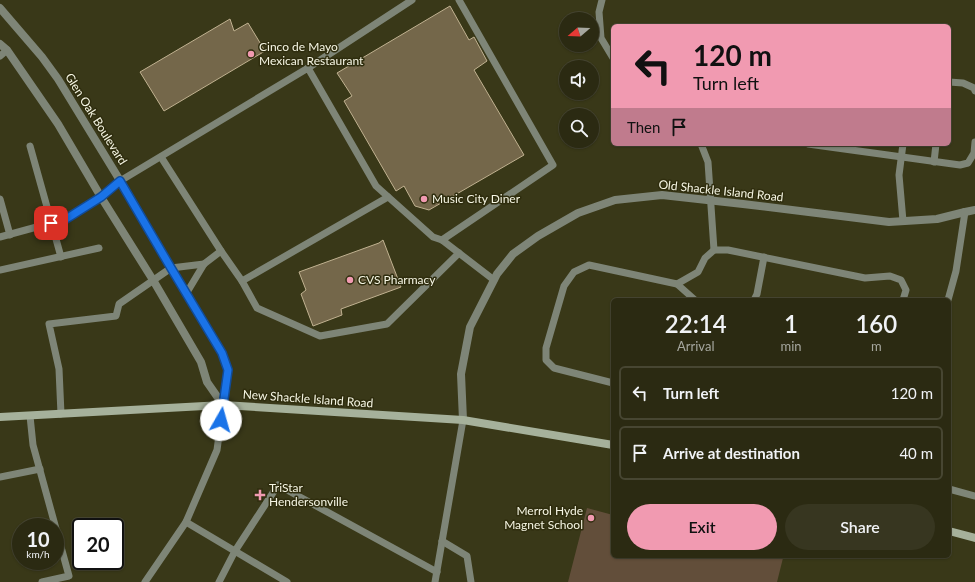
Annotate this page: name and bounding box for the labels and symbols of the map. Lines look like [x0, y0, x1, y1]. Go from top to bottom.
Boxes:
north arrow [559, 12, 599, 52]
place label: Cinco de Mayo Mexican Restaurant [259, 39, 364, 68]
marker: Cinco de Mayo Mexican Restaurant [246, 49, 256, 59]
street label: Glen Oak Boulevard [62, 70, 131, 167]
street label: Old Shackle Island Road [658, 176, 784, 205]
place label: Music City Diner [432, 191, 521, 206]
marker: Music City Diner [419, 194, 429, 204]
pin [34, 206, 68, 240]
place label: CVS Pharmacy [358, 272, 436, 287]
marker: CVS Pharmacy [345, 275, 355, 285]
street label: New Shackle Island Road [242, 386, 374, 411]
position arrow [200, 399, 242, 441]
place label: TriStar Hendersonville [269, 480, 348, 509]
marker: TriStar Hendersonville [254, 489, 266, 501]
place label: Merrol Hyde Magnet School [504, 503, 583, 532]
marker: Merrol Hyde Magnet School [586, 513, 596, 523]
speed limit sign: 20 [72, 518, 124, 570]

